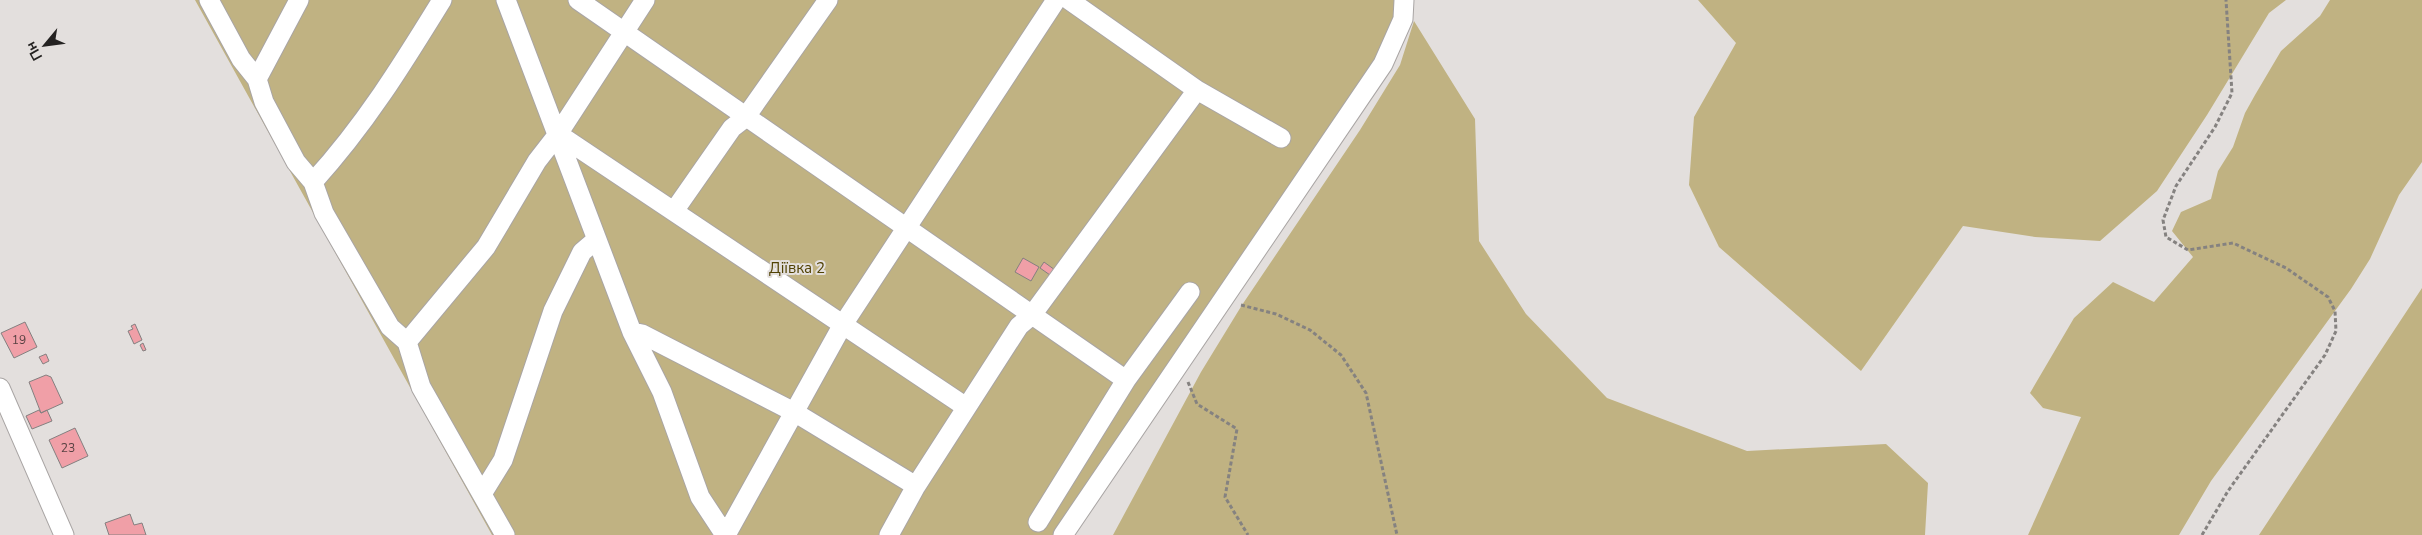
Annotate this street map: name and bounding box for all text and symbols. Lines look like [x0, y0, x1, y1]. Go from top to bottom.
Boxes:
north arrow [20, 20, 70, 70]
text: Пн [21, 38, 47, 64]
park label: Діївка 2 [769, 258, 825, 278]
house number: 19 [12, 332, 26, 348]
house number: 23 [61, 440, 75, 456]

